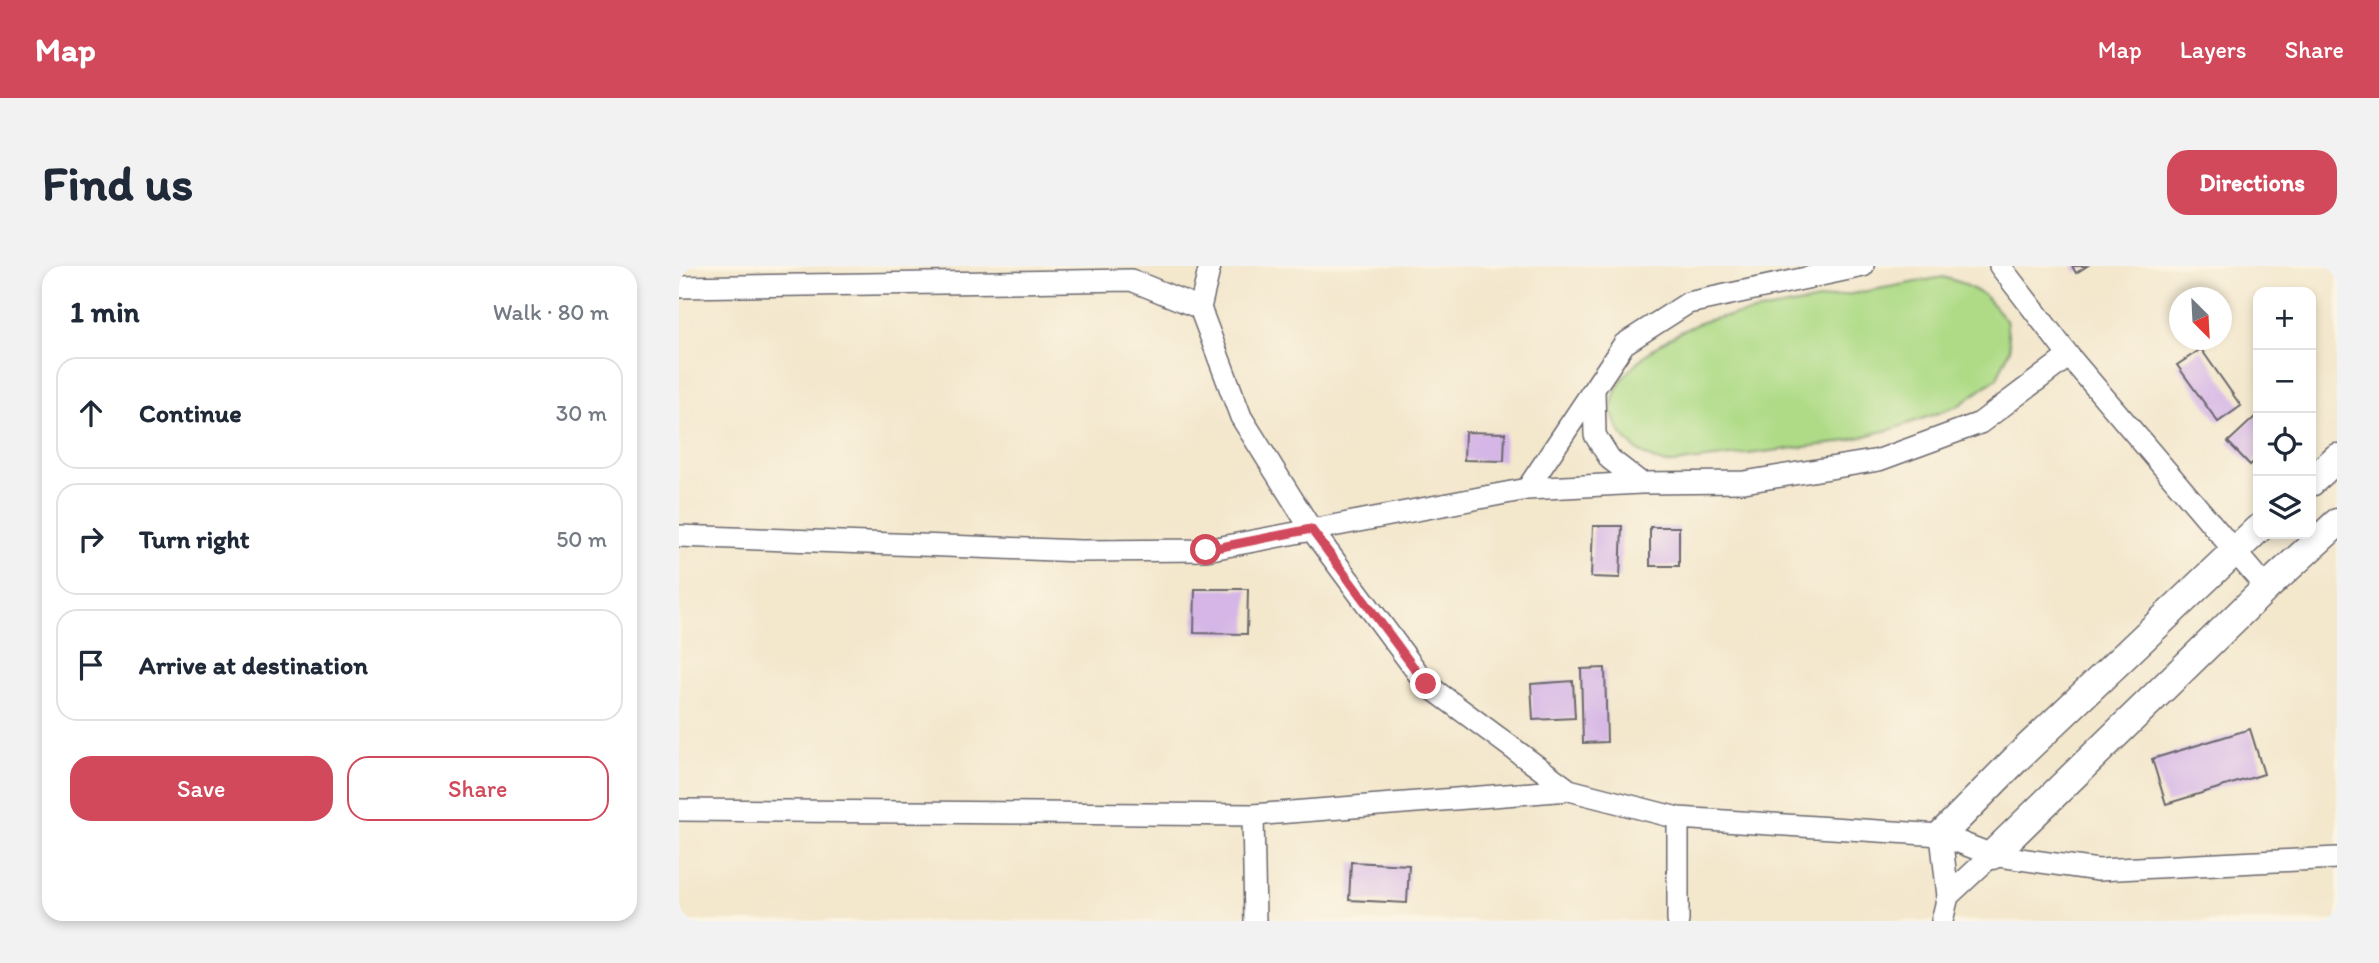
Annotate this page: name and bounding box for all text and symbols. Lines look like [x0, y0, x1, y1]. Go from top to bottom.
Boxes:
text: Map [35, 30, 96, 69]
text: Map [2098, 35, 2142, 64]
text: Layers [2180, 35, 2247, 64]
text: Share [2285, 35, 2344, 64]
button: Directions [2167, 150, 2337, 215]
text: Find us [42, 153, 193, 212]
north arrow [2169, 287, 2232, 350]
map controls [2253, 287, 2316, 539]
button: + [2253, 287, 2316, 350]
text: 1 min [70, 293, 140, 330]
text: Walk · 80 m [493, 298, 609, 326]
button: − [2253, 350, 2316, 413]
icon: ahead [72, 394, 110, 432]
text: Continue [139, 397, 242, 429]
text: 30 m [556, 399, 607, 427]
button: locate [2253, 413, 2316, 476]
button: layers [2253, 476, 2316, 539]
icon: right [72, 520, 110, 558]
text: Turn right [139, 523, 250, 555]
text: 50 m [556, 525, 607, 553]
route start [1190, 534, 1221, 565]
icon: arrive [72, 646, 110, 684]
text: Arrive at destination [139, 649, 368, 681]
route end [1410, 668, 1441, 699]
button: Save [70, 756, 333, 821]
button: Share [347, 756, 609, 821]

